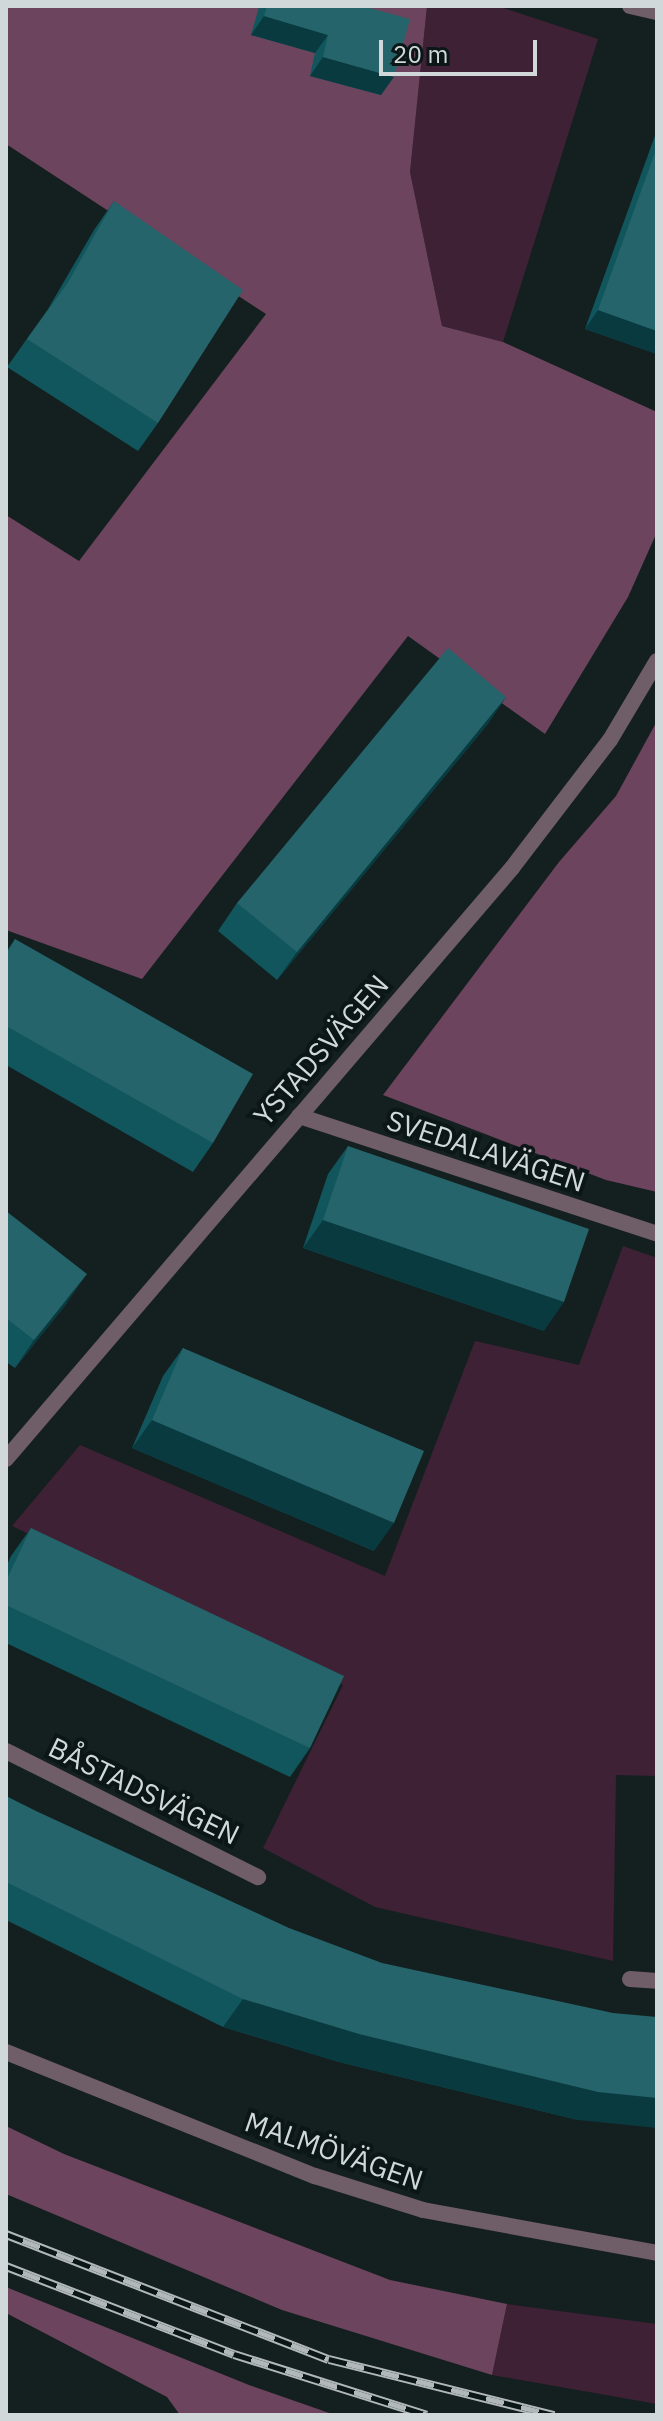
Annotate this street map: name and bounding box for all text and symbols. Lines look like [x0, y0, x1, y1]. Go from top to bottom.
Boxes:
scale bar [383, 24, 541, 74]
text: 20 m [393, 38, 448, 70]
street label: YSTADSVÄGEN [247, 968, 395, 1132]
street label: SVEDALAVÄGEN [383, 1103, 589, 1199]
street label: BÅSTADSVÄGEN [43, 1730, 245, 1852]
street label: MALMÖVÄGEN [241, 2105, 427, 2197]

